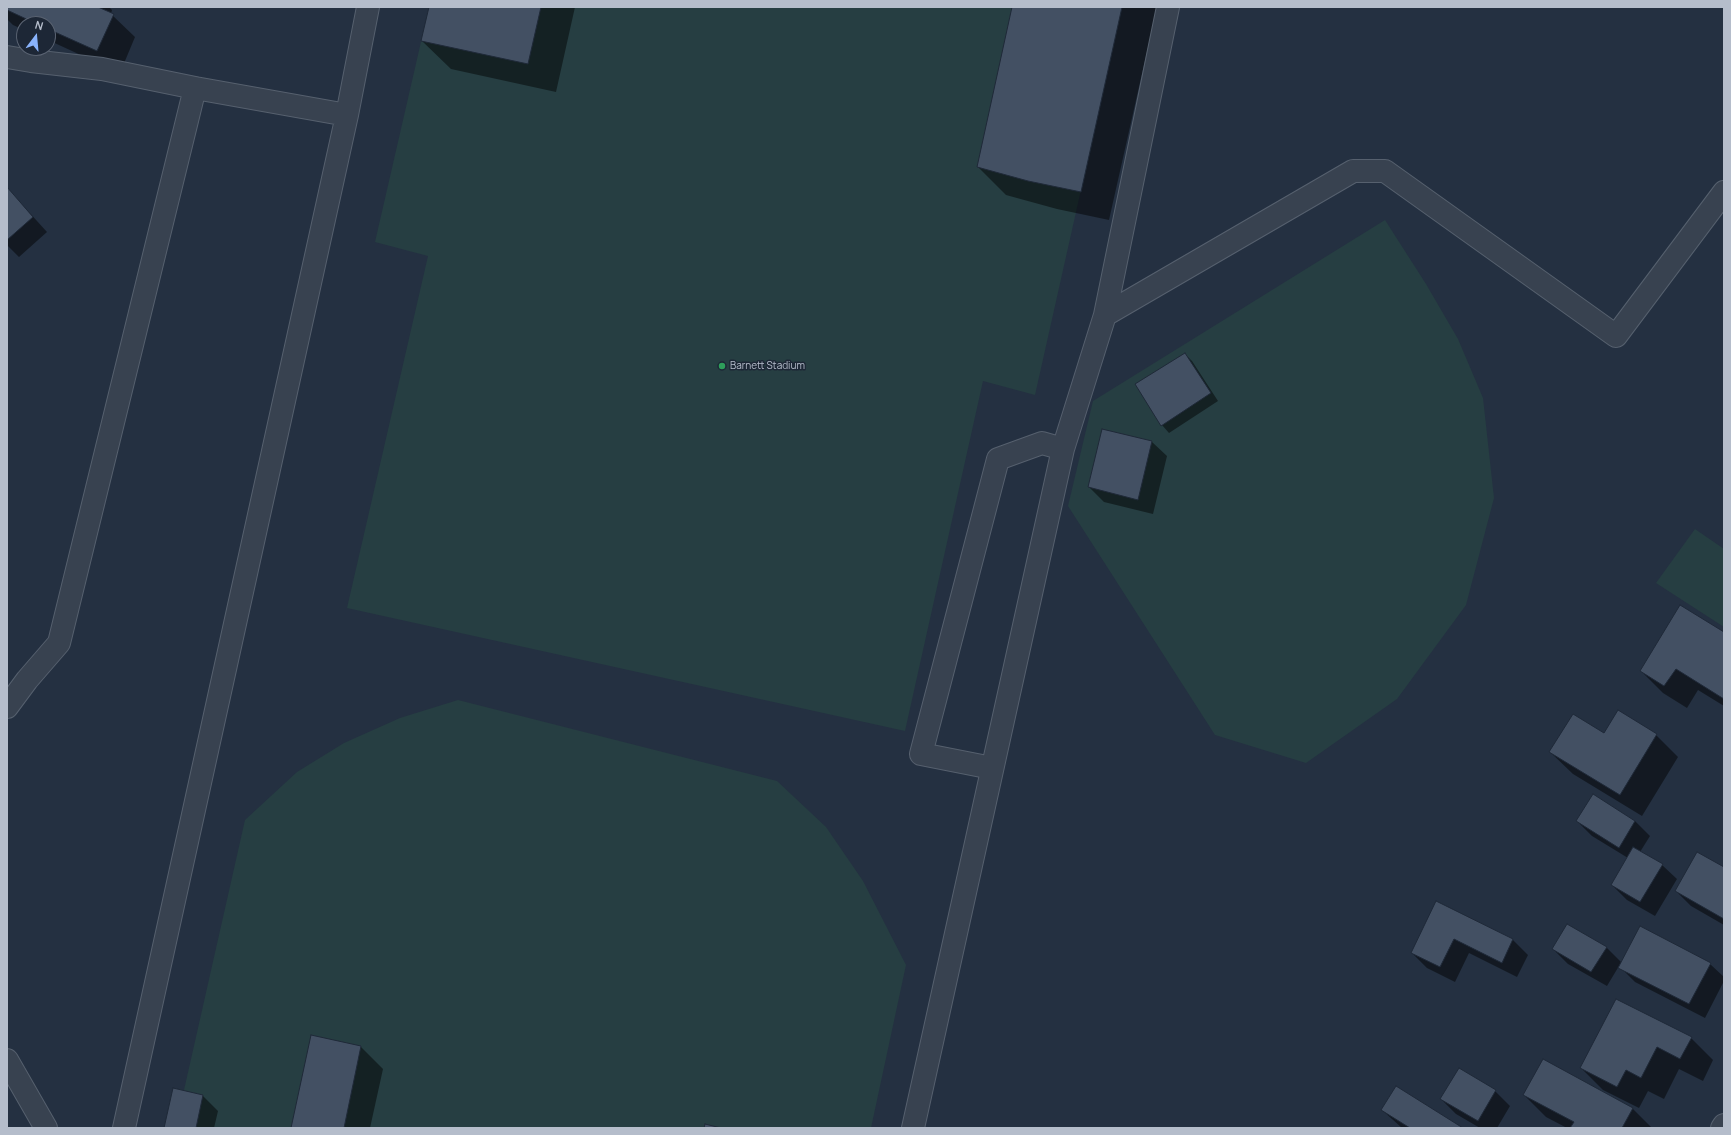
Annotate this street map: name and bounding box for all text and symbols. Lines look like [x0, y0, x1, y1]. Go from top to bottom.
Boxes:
north arrow [16, 16, 56, 56]
text: N [33, 17, 45, 33]
place label: Barnett Stadium [730, 360, 805, 372]
marker: Barnett Stadium [717, 361, 727, 371]

